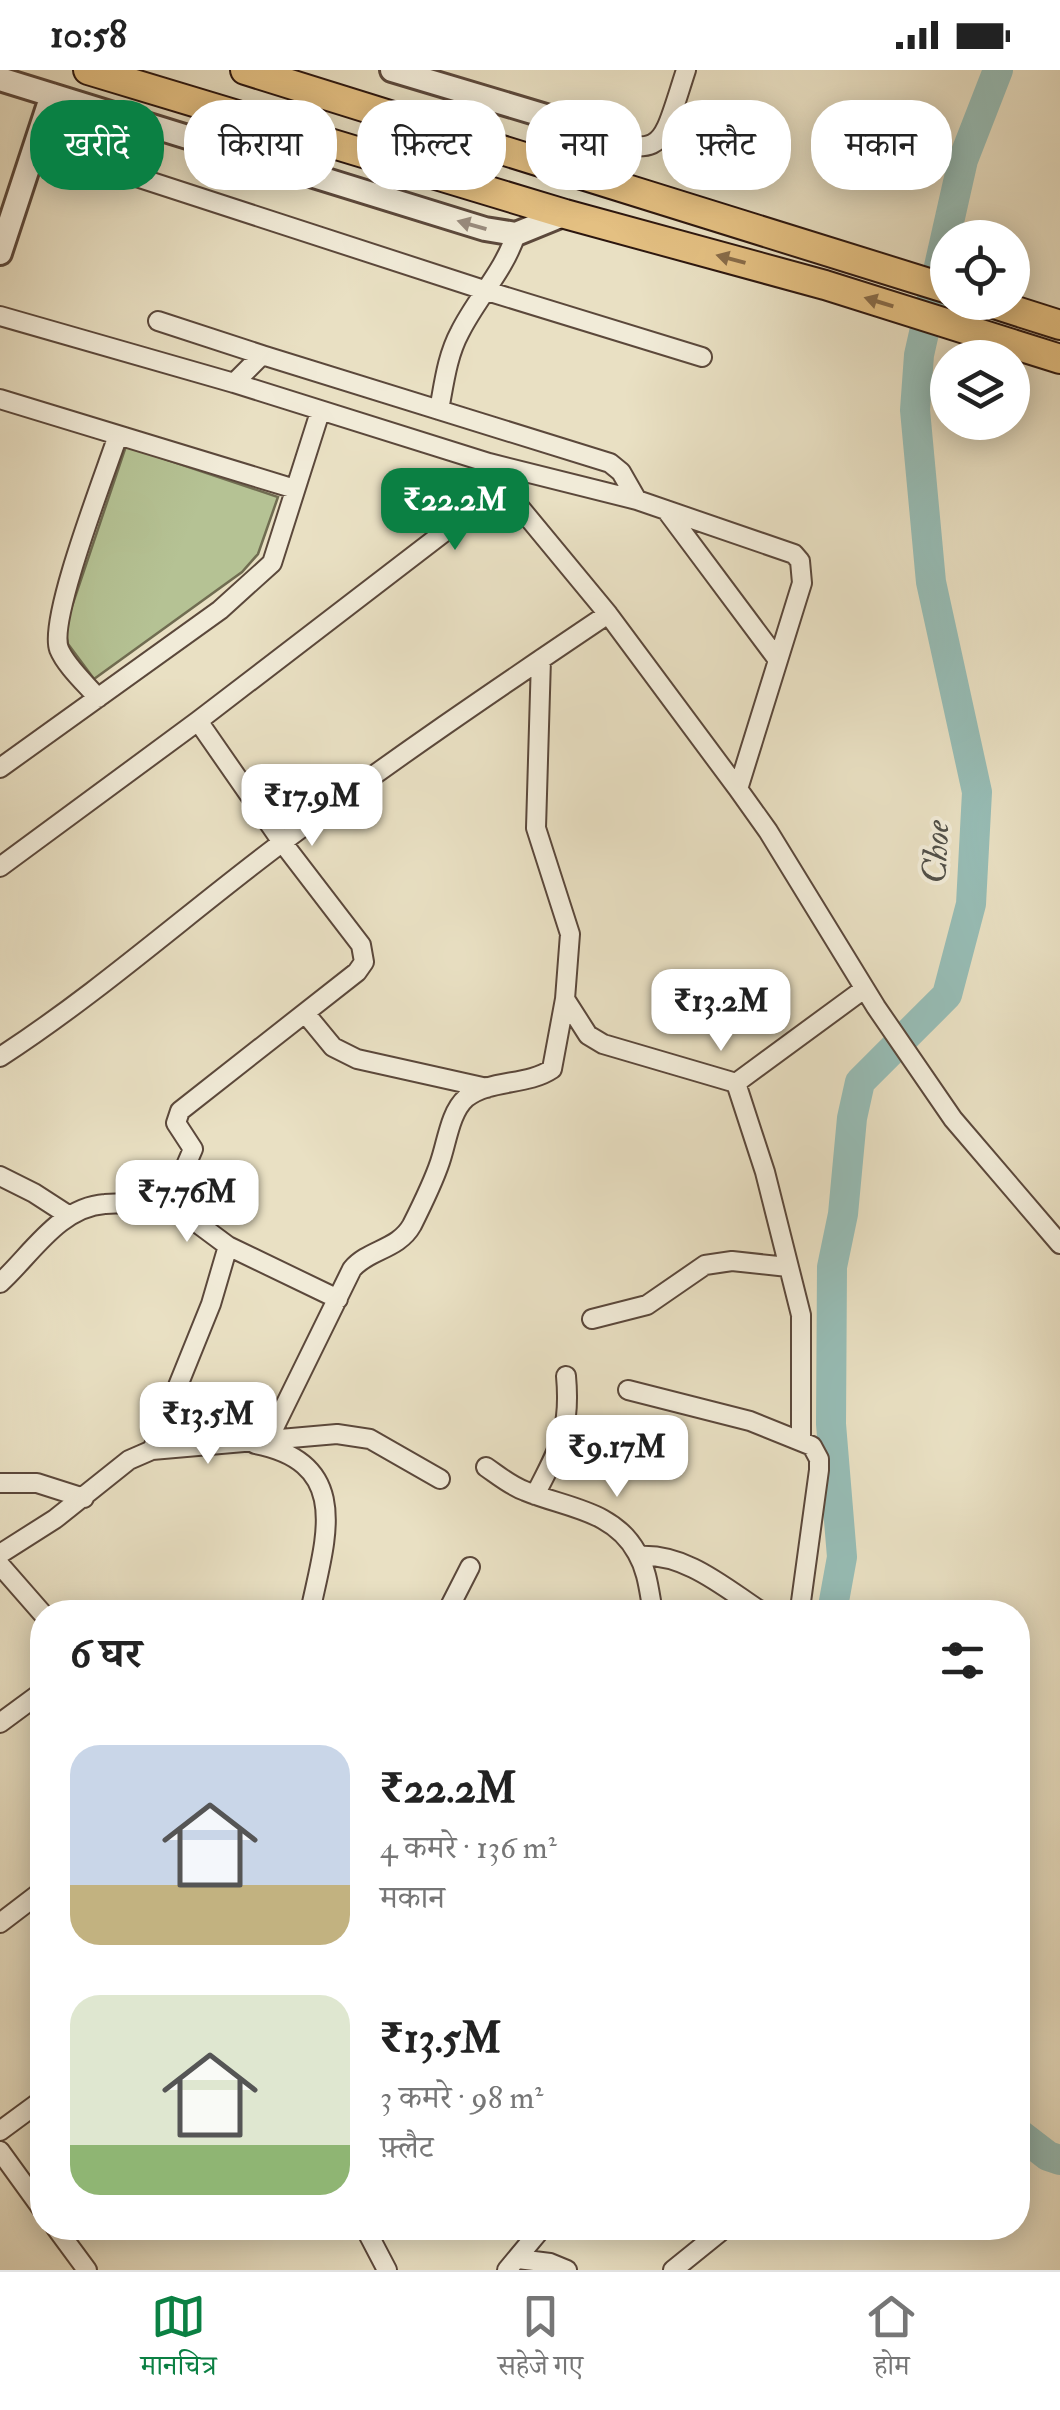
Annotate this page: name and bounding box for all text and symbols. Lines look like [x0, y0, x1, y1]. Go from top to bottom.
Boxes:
text: 10:58 [50, 11, 127, 59]
chip: खरीदें [30, 100, 164, 190]
chip: किराया [184, 100, 337, 190]
chip: फ़िल्टर [357, 100, 506, 190]
chip: नया [526, 100, 642, 190]
chip: फ़्लैट [662, 100, 791, 190]
chip: मकान [811, 100, 952, 190]
one-way arrow [457, 217, 487, 232]
map controls [930, 220, 1030, 440]
button: locate [930, 220, 1030, 320]
one-way arrow [715, 251, 746, 267]
one-way arrow [863, 294, 894, 309]
button: layers [930, 340, 1030, 440]
pin: ₹22.2M [374, 468, 536, 553]
text: ₹22.2M [403, 480, 507, 520]
pin: ₹17.9M [231, 764, 393, 849]
text: ₹17.9M [263, 776, 361, 816]
water label: Choe [912, 819, 960, 885]
pin: ₹13.2M [640, 969, 802, 1054]
text: ₹13.2M [673, 981, 769, 1021]
pin: ₹7.76M [106, 1160, 268, 1245]
text: ₹7.76M [138, 1172, 236, 1212]
pin: ₹13.5M [127, 1382, 289, 1467]
text: ₹13.5M [162, 1394, 254, 1434]
pin: ₹9.17M [536, 1415, 698, 1500]
text: ₹9.17M [568, 1427, 666, 1467]
text: 6 घर [70, 1628, 142, 1680]
icon: filters [935, 1633, 990, 1688]
text: ₹22.2M [380, 1763, 516, 1815]
icon: home [150, 1785, 270, 1905]
text: 4 कमरे · 136 m² [380, 1828, 557, 1868]
text: मकान [380, 1878, 445, 1918]
text: ₹13.5M [380, 2013, 501, 2065]
icon: home [150, 2035, 270, 2155]
text: 3 कमरे · 98 m² [380, 2078, 543, 2118]
text: फ़्लैट [380, 2128, 433, 2168]
tab: मानचित्र [141, 2289, 217, 2393]
tab: सहेजे गए [498, 2289, 583, 2393]
tab: होम [864, 2289, 919, 2393]

